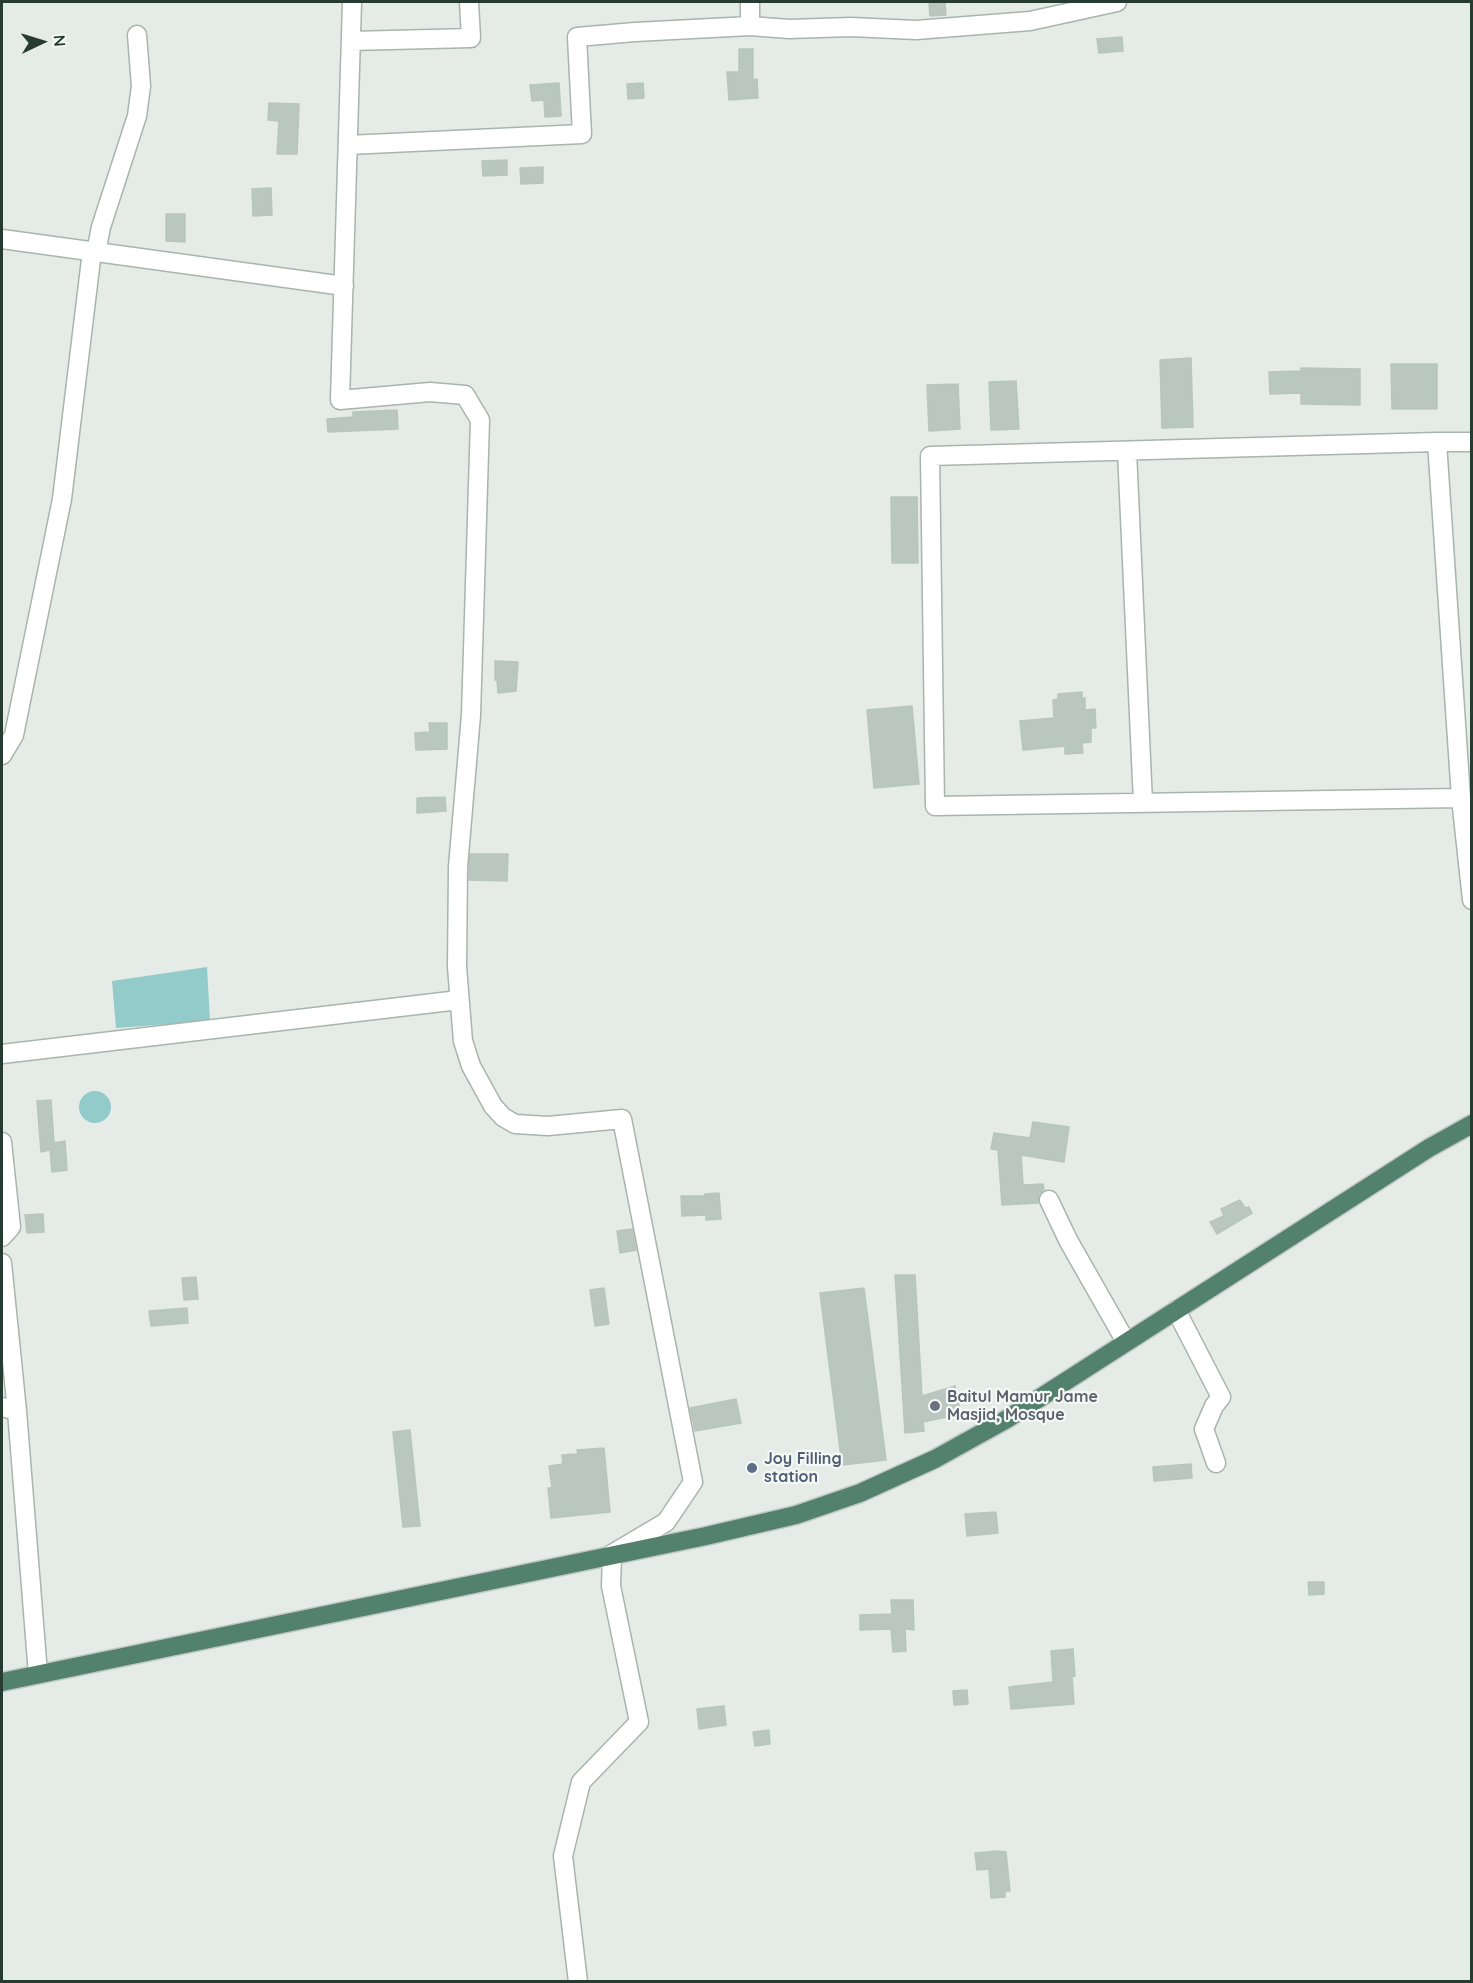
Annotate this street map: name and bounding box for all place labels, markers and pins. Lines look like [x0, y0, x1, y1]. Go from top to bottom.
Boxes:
place label: Baitul Mamur Jame Masjid, Mosque [947, 1387, 1098, 1425]
marker: Baitul Mamur Jame Masjid, Mosque [928, 1399, 942, 1413]
place label: Joy Filling station [764, 1449, 842, 1487]
marker: Joy Filling station [745, 1461, 759, 1475]

